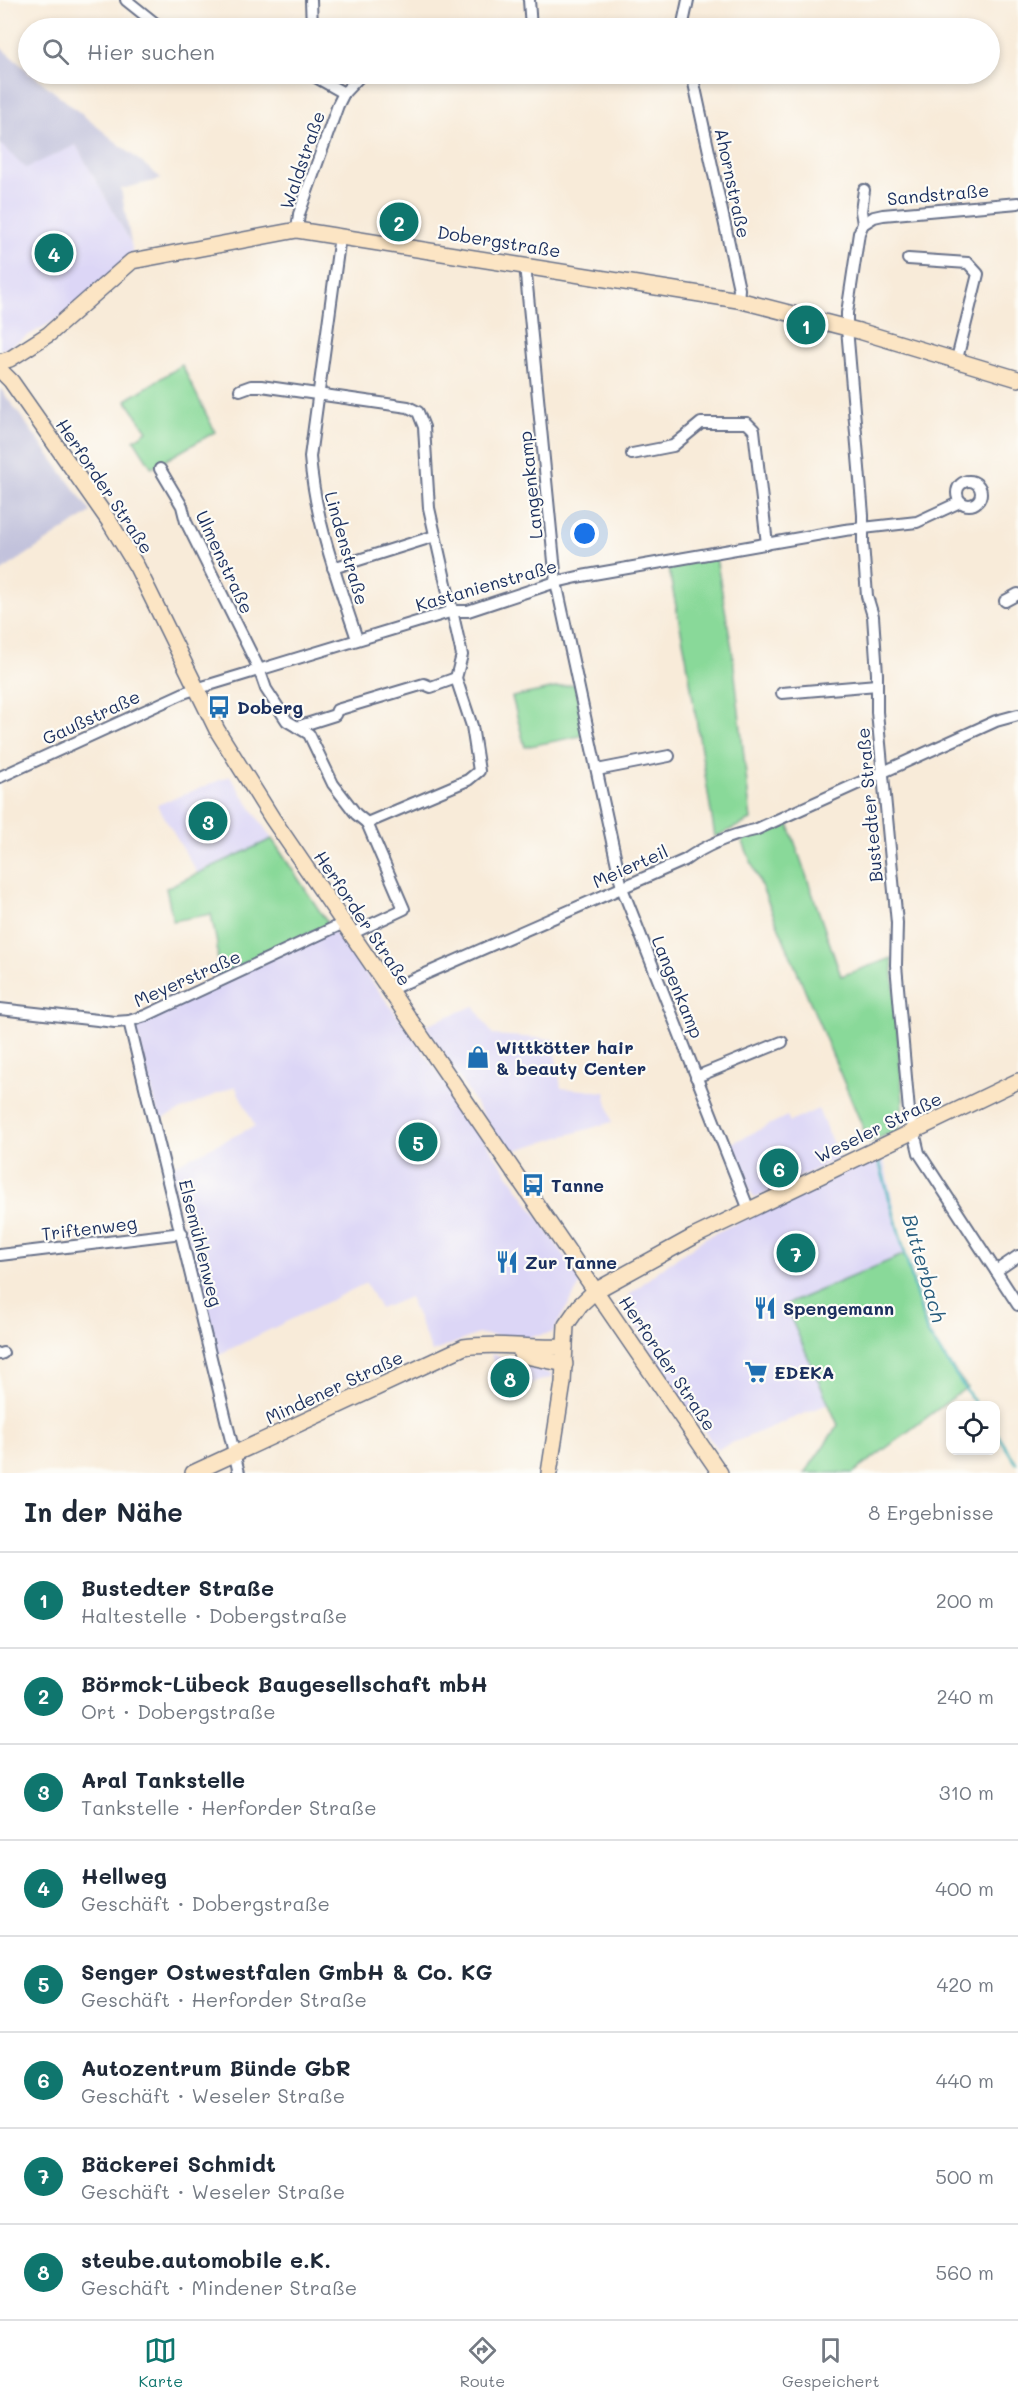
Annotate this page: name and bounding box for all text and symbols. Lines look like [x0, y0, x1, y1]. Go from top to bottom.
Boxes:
search box [18, 18, 1000, 84]
icon: search [39, 35, 72, 68]
text: Hier suchen [87, 37, 215, 66]
street label: Waldstraße [274, 108, 330, 212]
street label: Ahornstraße [710, 126, 756, 240]
street label: Sandstraße [886, 178, 990, 210]
pin: 2 [380, 200, 418, 244]
street label: Dobergstraße [436, 219, 562, 263]
pin: 4 [34, 230, 74, 276]
pin: 1 [786, 302, 826, 348]
street label: Herforder Straße [51, 414, 159, 558]
street label: Langenkamp [512, 430, 548, 540]
street label: Lindenstraße [319, 488, 375, 608]
street label: Ulmenstraße [191, 506, 259, 618]
your location [570, 519, 599, 548]
street label: Kastanienstraße [412, 553, 560, 617]
street label: Gaußstraße [38, 684, 144, 750]
bus stop icon: Doberg [206, 694, 232, 720]
place label: Doberg [237, 695, 303, 719]
street label: Bustedter Straße [850, 727, 888, 883]
pin: 3 [188, 798, 228, 844]
street label: Meierteil [588, 839, 672, 893]
street label: Herforder Straße [309, 846, 417, 990]
street label: Langenkamp [647, 932, 709, 1042]
street label: Meyerstraße [130, 944, 244, 1012]
place label: Wittkötter hair & beauty Center [496, 1035, 646, 1080]
shop icon: Wittkötter hair & beauty Center [465, 1044, 491, 1070]
street label: Weseler Straße [811, 1086, 945, 1168]
pin: 5 [398, 1120, 438, 1164]
pin: 6 [760, 1146, 798, 1190]
bus stop icon: Tanne [520, 1172, 546, 1198]
place label: Tanne [551, 1173, 604, 1197]
street label: Elsemühlenweg [174, 1177, 228, 1309]
street label: Triftenweg [40, 1210, 138, 1246]
water label: Butterbach [897, 1211, 953, 1325]
pin: 7 [776, 1230, 816, 1276]
restaurant icon: Zur Tanne [494, 1249, 520, 1275]
place label: Zur Tanne [525, 1250, 617, 1274]
street label: Herforder Straße [614, 1291, 722, 1435]
restaurant icon: Spengemann [752, 1295, 778, 1321]
place label: Spengemann [783, 1296, 894, 1320]
street label: Mindener Straße [261, 1345, 407, 1429]
pin: 8 [490, 1356, 530, 1400]
supermarket icon: EDEKA [743, 1359, 769, 1385]
place label: EDEKA [774, 1360, 834, 1384]
map controls [946, 1401, 1000, 1455]
button: locate [946, 1401, 1000, 1455]
text: In der Nähe [24, 1495, 183, 1529]
text: 8 Ergebnisse [868, 1499, 994, 1525]
text: Bustedter Straße [81, 1573, 274, 1602]
text: 1 [39, 1587, 48, 1613]
text: 200 m [936, 1587, 994, 1613]
text: Haltestelle · Dobergstraße [81, 1602, 347, 1628]
text: Börmck-Lübeck Baugesellschaft mbH [81, 1669, 488, 1698]
text: 2 [38, 1683, 49, 1709]
text: 240 m [936, 1683, 994, 1709]
text: Ort · Dobergstraße [81, 1698, 276, 1724]
text: Aral Tankstelle [81, 1765, 245, 1794]
text: 3 [38, 1779, 50, 1805]
text: 310 m [939, 1779, 994, 1805]
text: Tankstelle · Herforder Straße [81, 1794, 377, 1820]
text: Hellweg [81, 1861, 167, 1890]
text: 4 [37, 1875, 50, 1901]
text: 400 m [935, 1875, 994, 1901]
text: Geschäft · Dobergstraße [81, 1890, 330, 1916]
text: Senger Ostwestfalen GmbH & Co. KG [81, 1957, 493, 1986]
text: 5 [38, 1971, 49, 1997]
text: 420 m [936, 1971, 994, 1997]
text: Geschäft · Herforder Straße [81, 1986, 367, 2012]
text: Autozentrum Bünde GbR [81, 2053, 351, 2082]
text: 6 [37, 2067, 50, 2093]
text: 440 m [936, 2067, 994, 2093]
text: Geschäft · Weseler Straße [81, 2082, 345, 2108]
text: Bäckerei Schmidt [81, 2149, 276, 2178]
text: 7 [38, 2163, 49, 2189]
text: 500 m [935, 2163, 994, 2189]
text: Geschäft · Weseler Straße [81, 2178, 345, 2204]
text: steube.automobile e.K. [81, 2245, 331, 2274]
text: 8 [37, 2259, 50, 2285]
text: 560 m [936, 2259, 994, 2285]
text: Geschäft · Mindener Straße [81, 2274, 357, 2300]
tab: Karte [138, 2334, 183, 2391]
tab: Route [460, 2334, 505, 2391]
tab: Gespeichert [782, 2334, 880, 2391]

